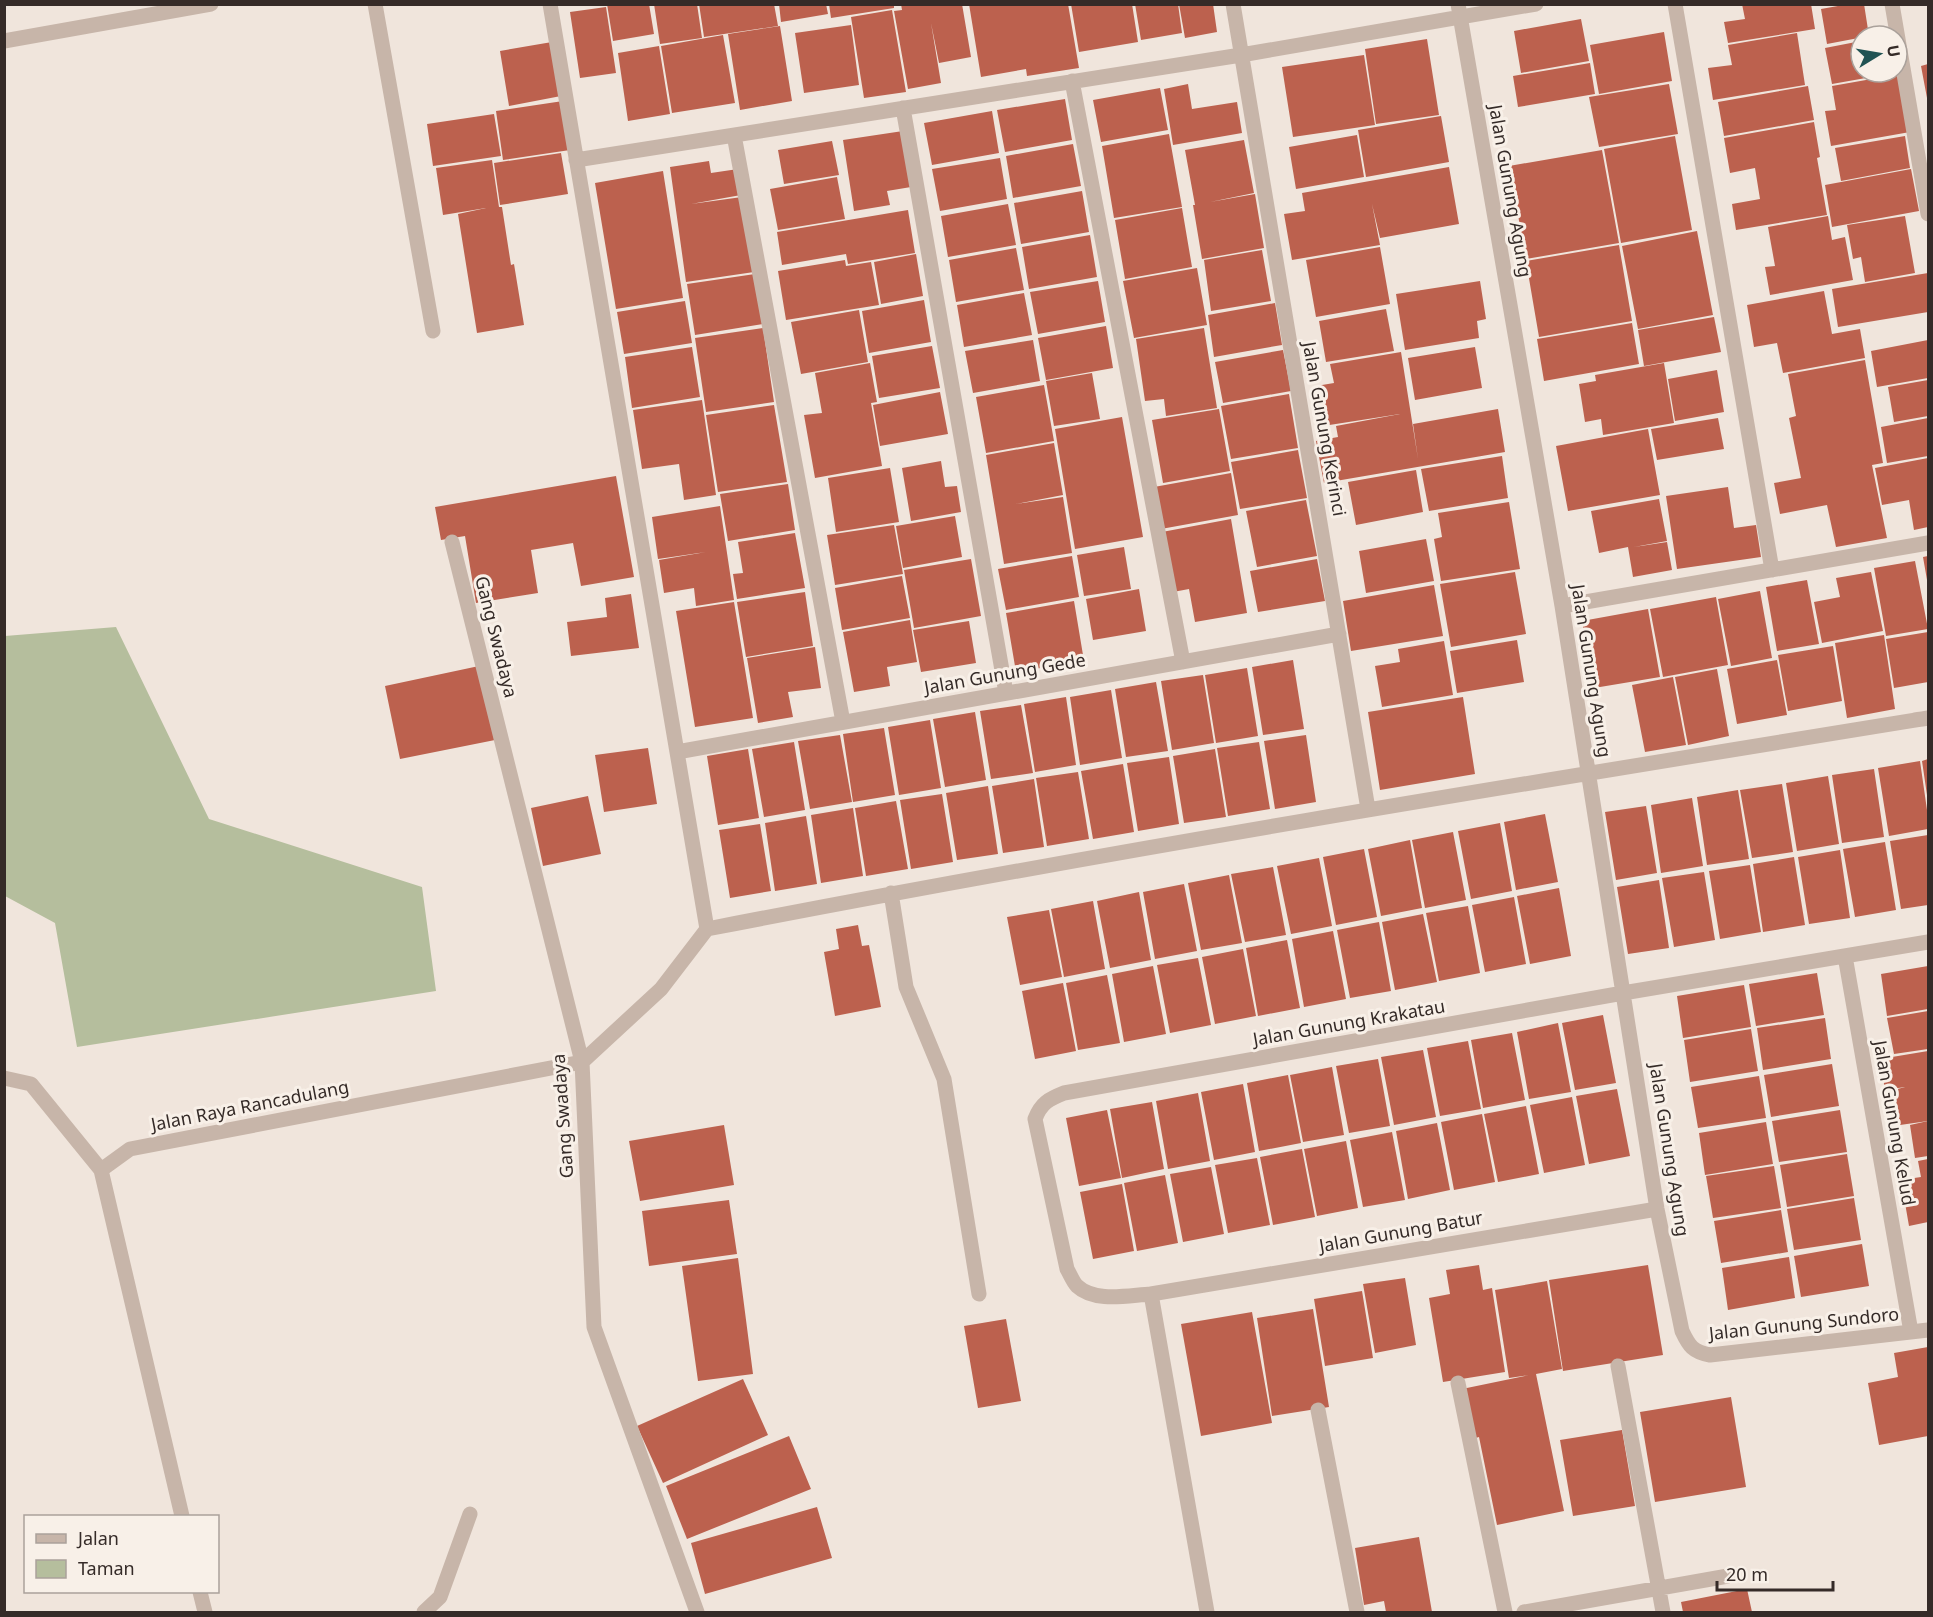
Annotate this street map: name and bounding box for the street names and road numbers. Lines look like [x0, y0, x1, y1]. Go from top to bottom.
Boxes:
street label: Jalan Gunung Agung [1484, 101, 1538, 279]
street label: Jalan Gunung Kerinci [1297, 338, 1352, 518]
street label: Gang Swadaya [470, 573, 524, 700]
street label: Jalan Gunung Agung [1566, 581, 1618, 759]
street label: Jalan Gunung Gede [920, 647, 1087, 699]
street label: Jalan Gunung Krakatau [1249, 993, 1447, 1051]
street label: Jalan Gunung Kelud [1868, 1037, 1921, 1207]
street label: Gang Swadaya [546, 1053, 578, 1179]
street label: Jalan Gunung Agung [1644, 1060, 1696, 1238]
street label: Jalan Raya Rancadulang [147, 1074, 351, 1136]
street label: Jalan Gunung Batur [1315, 1205, 1485, 1258]
street label: Jalan Gunung Sundoro [1706, 1301, 1900, 1345]

